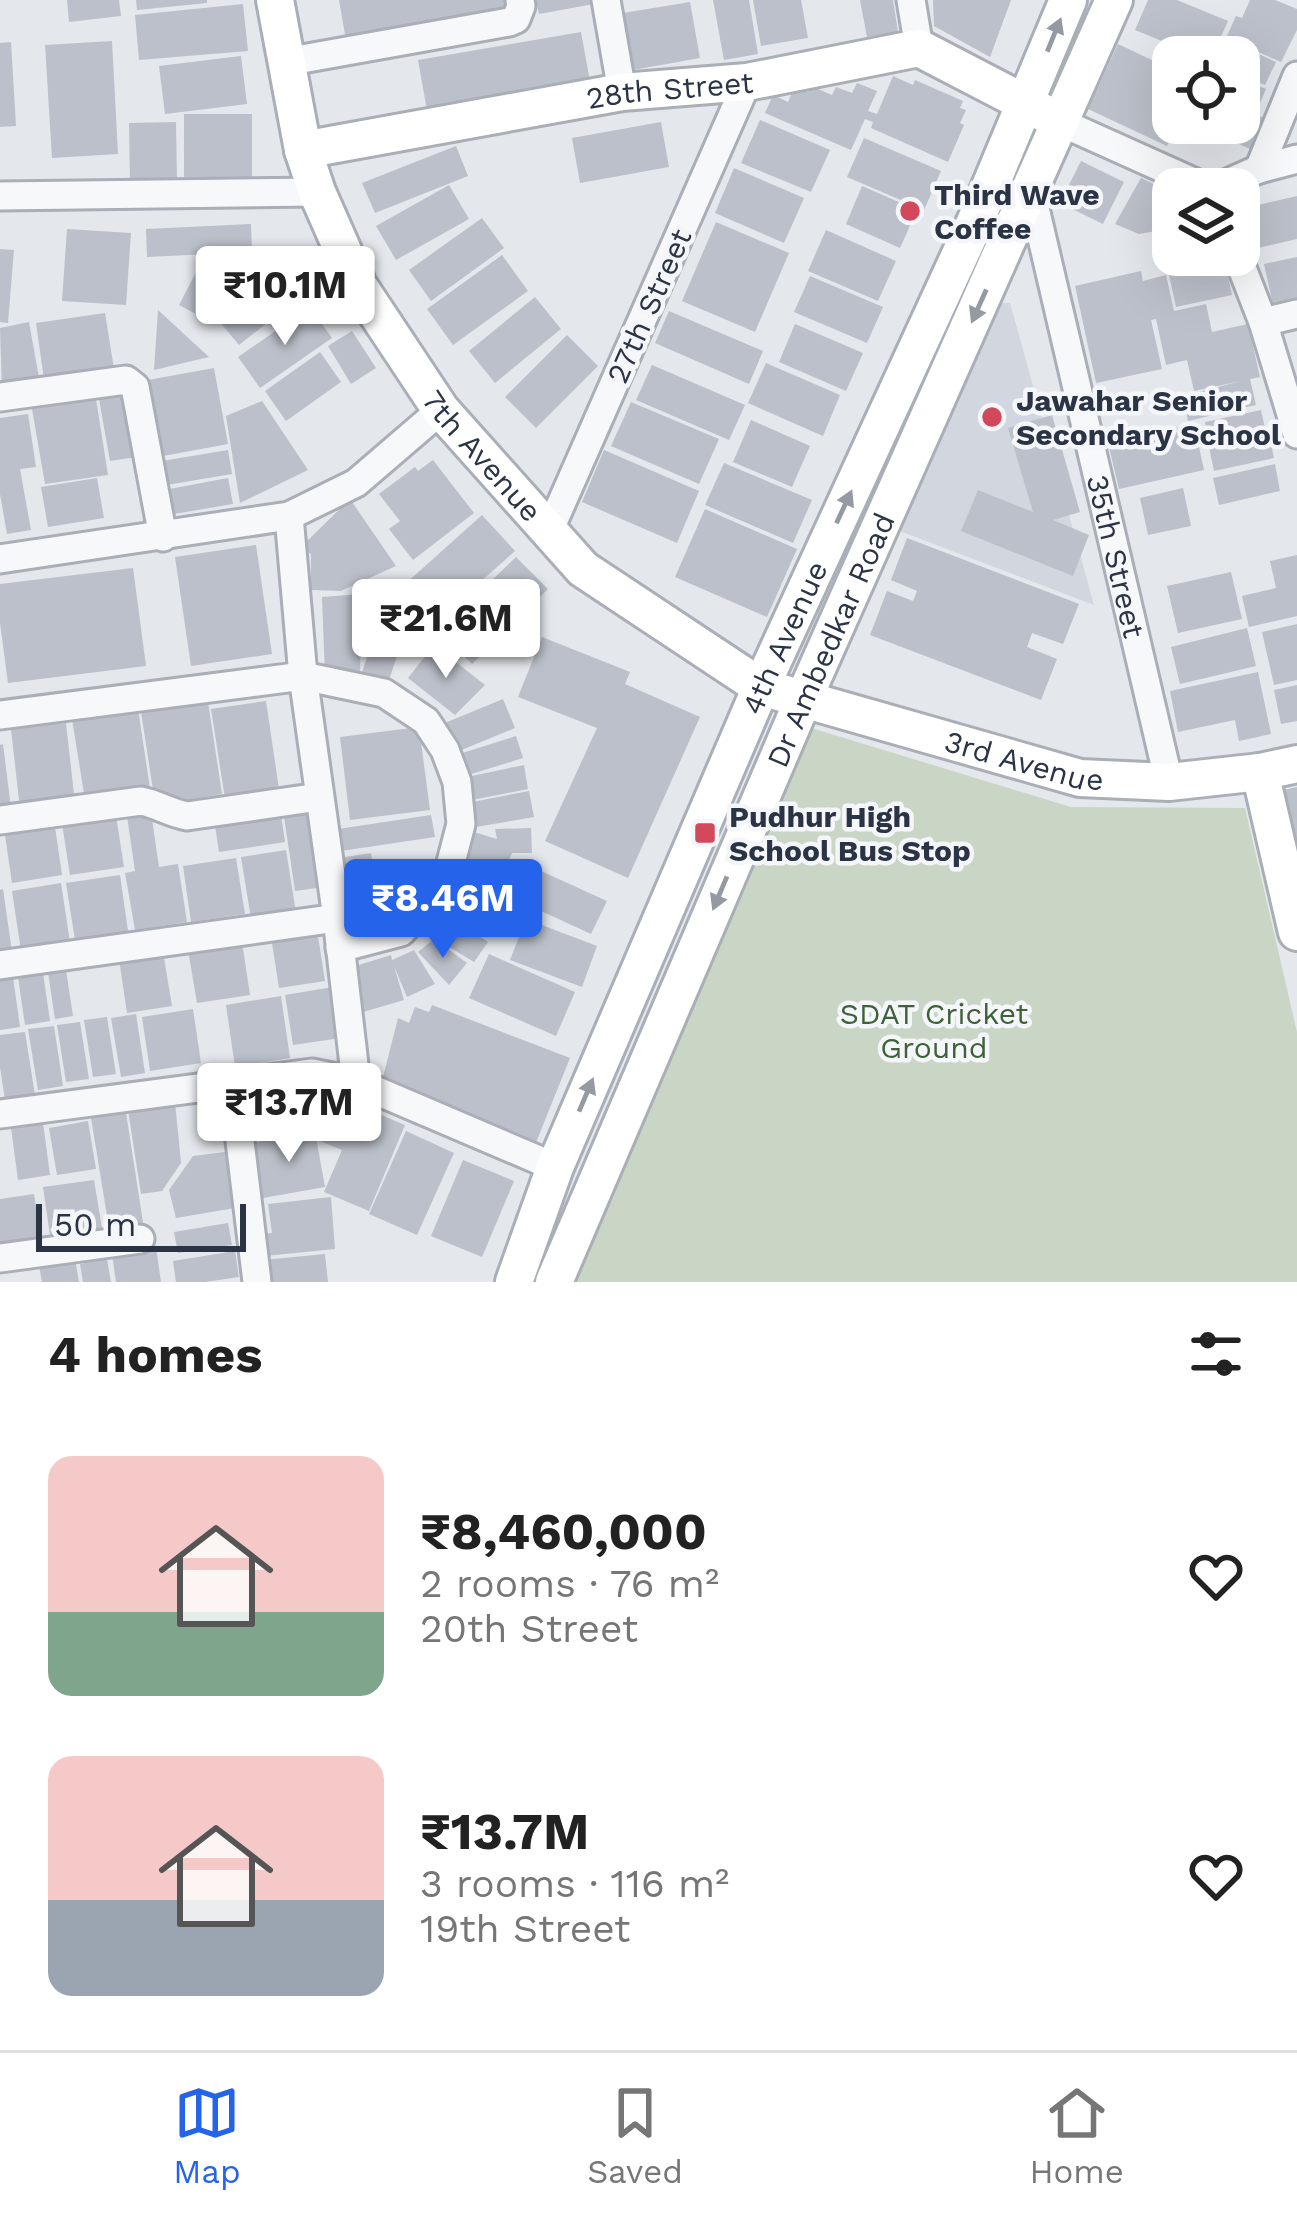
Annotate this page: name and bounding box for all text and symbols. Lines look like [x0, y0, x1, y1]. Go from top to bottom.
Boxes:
one-way arrow [1045, 17, 1064, 53]
map controls [1152, 36, 1260, 276]
button: locate [1152, 36, 1260, 144]
street label: 28th Street [583, 64, 755, 116]
button: layers [1152, 168, 1260, 276]
place label: Third Wave Coffee [934, 177, 1100, 246]
marker: Third Wave Coffee [897, 198, 923, 224]
street label: 27th Street [599, 223, 699, 389]
pin: ₹10.1M [187, 246, 383, 348]
text: ₹10.1M [223, 262, 347, 307]
one-way arrow [969, 289, 989, 324]
place label: Jawahar Senior Secondary School [1016, 383, 1281, 452]
street label: 7th Avenue [415, 384, 549, 528]
marker: Jawahar Senior Secondary School [979, 404, 1005, 430]
street label: 35th Street [1080, 471, 1152, 642]
one-way arrow [834, 489, 854, 524]
street label: Dr Ambedkar Road [759, 507, 901, 772]
street label: 4th Avenue [734, 555, 834, 719]
pin: ₹21.6M [348, 579, 544, 681]
text: ₹21.6M [379, 595, 513, 640]
street label: 3rd Avenue [941, 723, 1104, 797]
place label: Pudhur High School Bus Stop [729, 799, 971, 868]
marker: Pudhur High School Bus Stop [692, 820, 718, 846]
pin: ₹8.46M [345, 859, 541, 961]
text: ₹8.46M [371, 875, 515, 920]
one-way arrow [710, 876, 729, 912]
park label: SDAT Cricket Ground [840, 996, 1029, 1065]
pin: ₹13.7M [191, 1063, 387, 1165]
one-way arrow [577, 1076, 596, 1112]
text: ₹13.7M [224, 1079, 354, 1124]
scale bar [36, 1198, 246, 1251]
text: 50 m [54, 1205, 136, 1244]
icon: filters [1183, 1321, 1249, 1387]
text: 4 homes [48, 1325, 262, 1384]
text: ₹8,460,000 [420, 1502, 707, 1561]
icon: home [144, 1504, 288, 1648]
icon: heart [1183, 1543, 1249, 1609]
text: 2 rooms · 76 m² [420, 1561, 719, 1606]
text: 20th Street [420, 1606, 638, 1651]
text: ₹13.7M [420, 1802, 589, 1861]
icon: home [144, 1804, 288, 1948]
icon: heart [1183, 1843, 1249, 1909]
text: 3 rooms · 116 m² [420, 1861, 729, 1906]
text: 19th Street [420, 1906, 630, 1951]
tab: Map [173, 2080, 241, 2191]
tab: Saved [587, 2080, 683, 2191]
tab: Home [1029, 2080, 1124, 2191]

